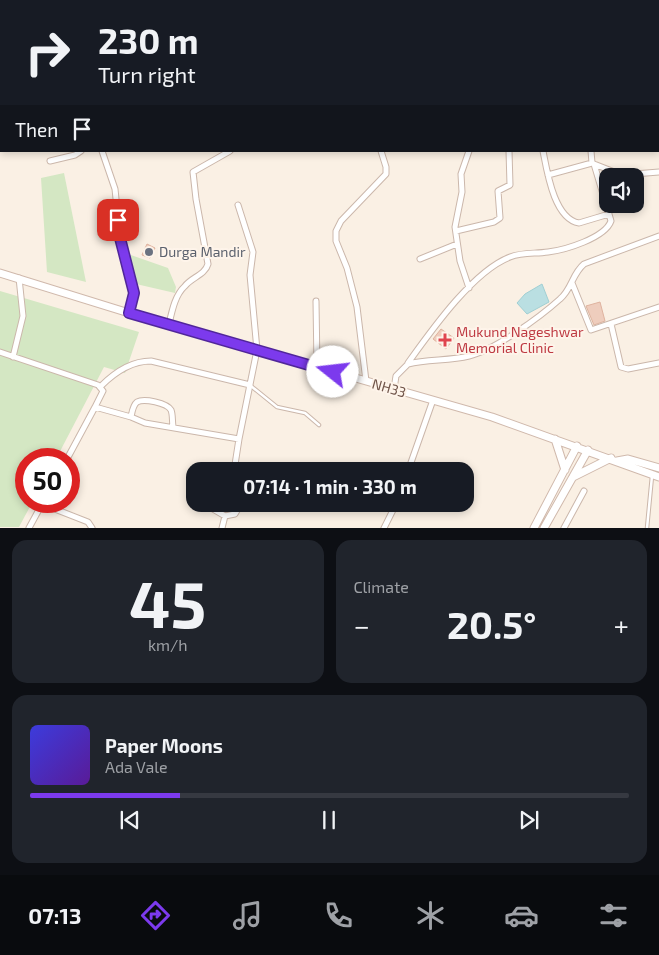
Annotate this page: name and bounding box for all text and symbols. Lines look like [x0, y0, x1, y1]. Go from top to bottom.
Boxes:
text: 230 m [98, 19, 199, 61]
icon: right [15, 20, 80, 85]
text: Turn right [98, 61, 196, 87]
icon: arrive [68, 115, 96, 143]
text: Then [15, 118, 58, 141]
map controls [599, 168, 644, 213]
button: sound [599, 168, 644, 213]
pin [97, 199, 139, 241]
icon: arrive [104, 206, 132, 234]
place label: Durga Mandir [159, 243, 246, 260]
marker: Durga Mandir [143, 246, 155, 258]
place label: Mukund Nageshwar Memorial Clinic [456, 323, 584, 356]
marker: Mukund Nageshwar Memorial Clinic [438, 333, 452, 347]
position arrow [306, 345, 358, 397]
street label: NH33 [370, 375, 408, 400]
speed limit sign: 50 [15, 448, 80, 513]
text: 07:14 · 1 min · 330 m [243, 475, 417, 498]
text: 45 [129, 563, 206, 641]
text: Climate [354, 577, 409, 596]
text: 20.5° [447, 601, 536, 647]
text: − [354, 608, 370, 642]
text: + [614, 608, 629, 642]
text: km/h [148, 635, 188, 654]
text: Paper Moons [105, 734, 223, 757]
text: Ada Vale [105, 757, 168, 776]
icon: previous [116, 806, 144, 834]
icon: pause [315, 806, 343, 834]
icon: next [515, 806, 543, 834]
icon: directions [138, 898, 173, 933]
icon: music [230, 898, 265, 933]
icon: phone [321, 898, 356, 933]
icon: climate [413, 898, 448, 933]
icon: car [504, 898, 539, 933]
icon: filters [596, 898, 631, 933]
text: 07:13 [28, 902, 81, 928]

